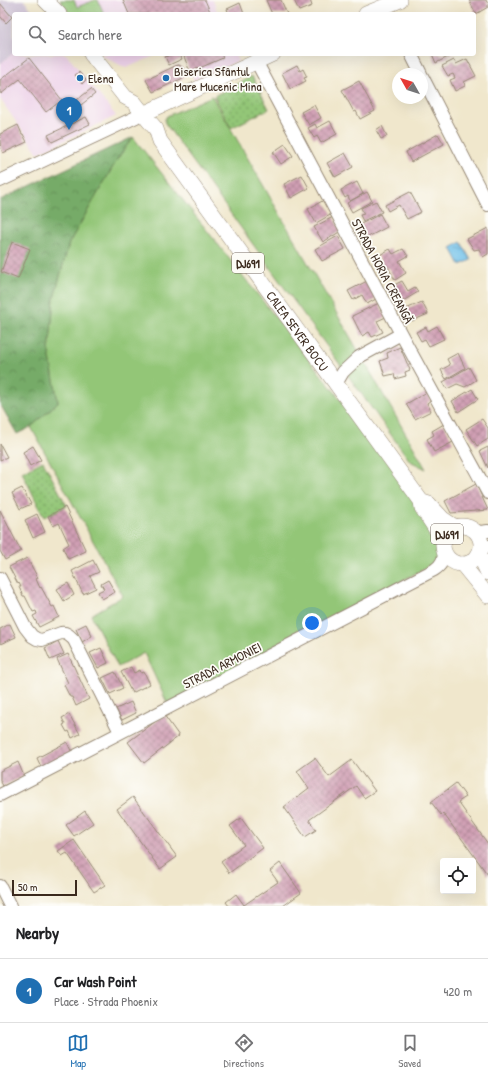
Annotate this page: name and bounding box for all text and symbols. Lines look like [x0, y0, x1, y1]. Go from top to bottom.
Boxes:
search box [12, 12, 476, 56]
icon: search [26, 23, 48, 45]
text: Search here [58, 24, 122, 45]
place label: Biserica Sfântul Mare Mucenic Mina [174, 62, 262, 95]
north arrow [392, 68, 428, 104]
place label: Elena [88, 69, 113, 87]
marker: Elena [75, 73, 85, 83]
marker: Biserica Sfântul Mare Mucenic Mina [161, 73, 171, 83]
pin: 1 [56, 97, 82, 130]
street label: STRADA HORIA CREANGĂ [348, 216, 418, 327]
road number: DJ691 [232, 253, 264, 273]
street label: CALEA SEVER BOCU [262, 287, 333, 375]
road number: DJ691 [431, 524, 463, 544]
your location [302, 613, 322, 633]
street label: STRADA ARMONIEI [180, 638, 264, 692]
map controls [440, 858, 476, 894]
button: locate [440, 858, 476, 894]
scale bar [12, 878, 77, 897]
text: 50 m [18, 880, 38, 894]
text: Nearby [16, 921, 59, 944]
text: Car Wash Point [54, 971, 137, 992]
text: 1 [27, 982, 31, 1000]
text: 420 m [443, 982, 472, 1000]
text: Place · Strada Phoenix [54, 992, 158, 1010]
tab: Map [67, 1032, 89, 1070]
tab: Directions [224, 1032, 264, 1070]
tab: Saved [398, 1032, 421, 1070]

